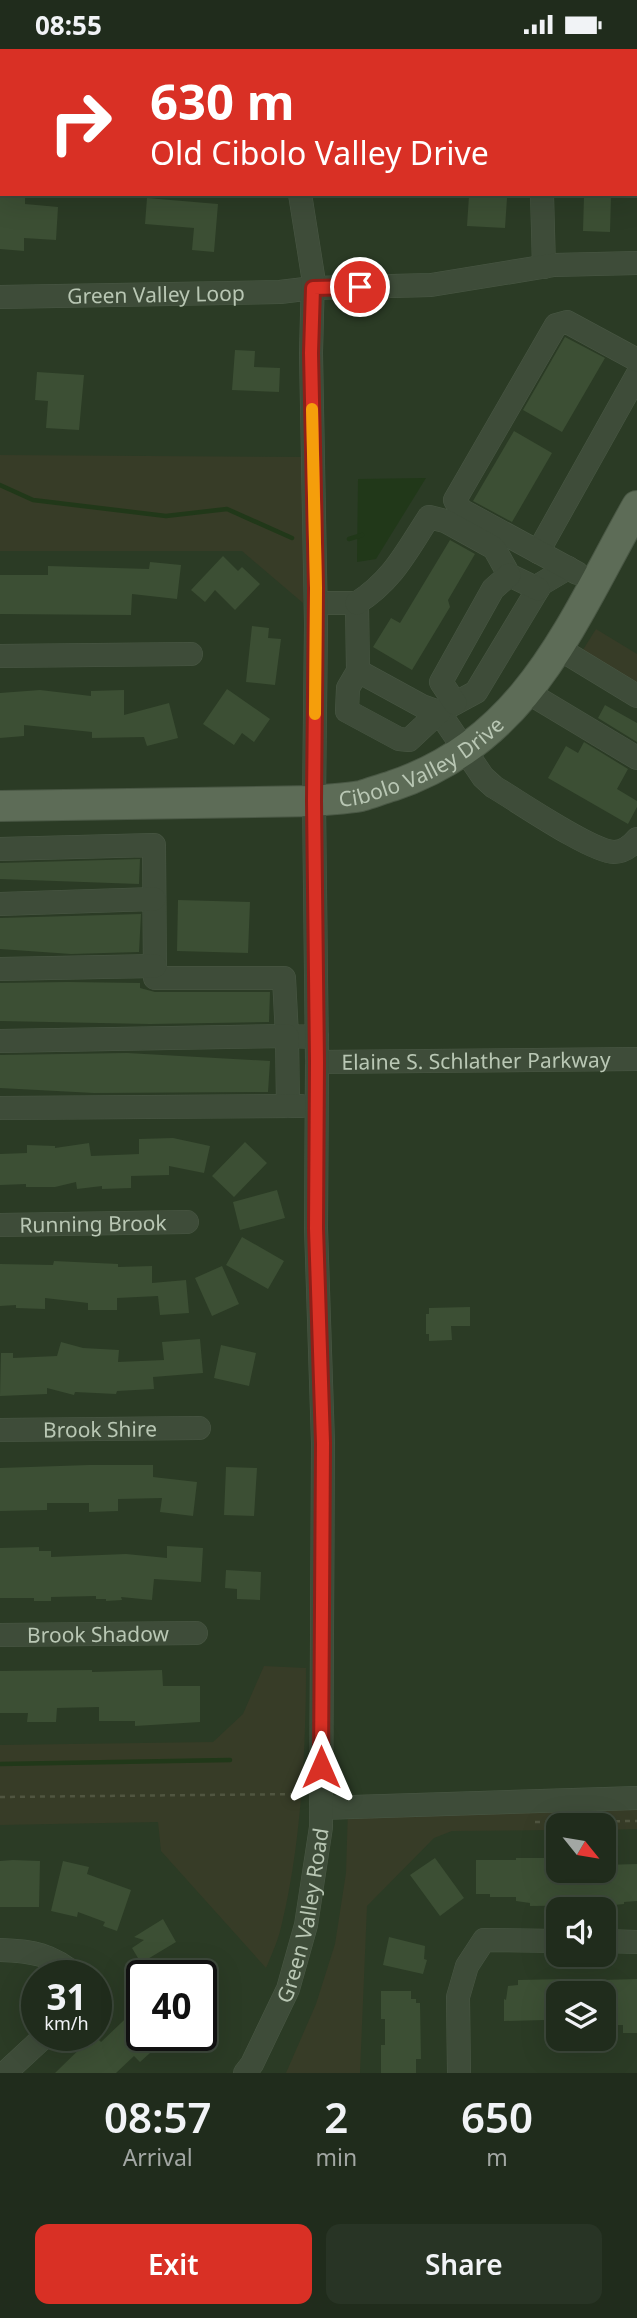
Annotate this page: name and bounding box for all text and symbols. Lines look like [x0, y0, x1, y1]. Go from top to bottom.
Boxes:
text: 08:55 [35, 7, 102, 43]
text: 630 m [150, 68, 295, 134]
icon: right [35, 77, 126, 168]
text: Old Cibolo Valley Drive [150, 131, 489, 174]
pin [330, 257, 390, 317]
icon: arrive [341, 268, 379, 306]
street label: Green Valley Loop [67, 279, 245, 310]
street label: Cibolo Valley Drive [337, 710, 510, 813]
street label: Elaine S. Schlather Parkway [341, 1045, 611, 1076]
street label: Running Brook [19, 1208, 168, 1239]
street label: Brook Shire [43, 1414, 157, 1444]
street label: Brook Shadow [27, 1619, 170, 1649]
position arrow [284, 1730, 358, 1804]
north arrow [546, 1813, 616, 1883]
map controls [546, 1813, 616, 2051]
street label: Green Valley Road [269, 1826, 335, 2008]
button: sound [546, 1897, 616, 1967]
speed limit sign: 40 [126, 1960, 217, 2051]
text: 31 [46, 1973, 87, 2020]
button: layers [546, 1981, 616, 2051]
text: km/h [44, 2011, 89, 2035]
text: 08:57 [104, 2088, 212, 2145]
text: 2 [324, 2088, 348, 2145]
text: 650 [461, 2088, 533, 2145]
text: Arrival [123, 2141, 193, 2173]
text: min [315, 2141, 357, 2173]
text: m [486, 2141, 508, 2173]
button: Exit [35, 2224, 312, 2304]
button: Share [326, 2224, 602, 2304]

